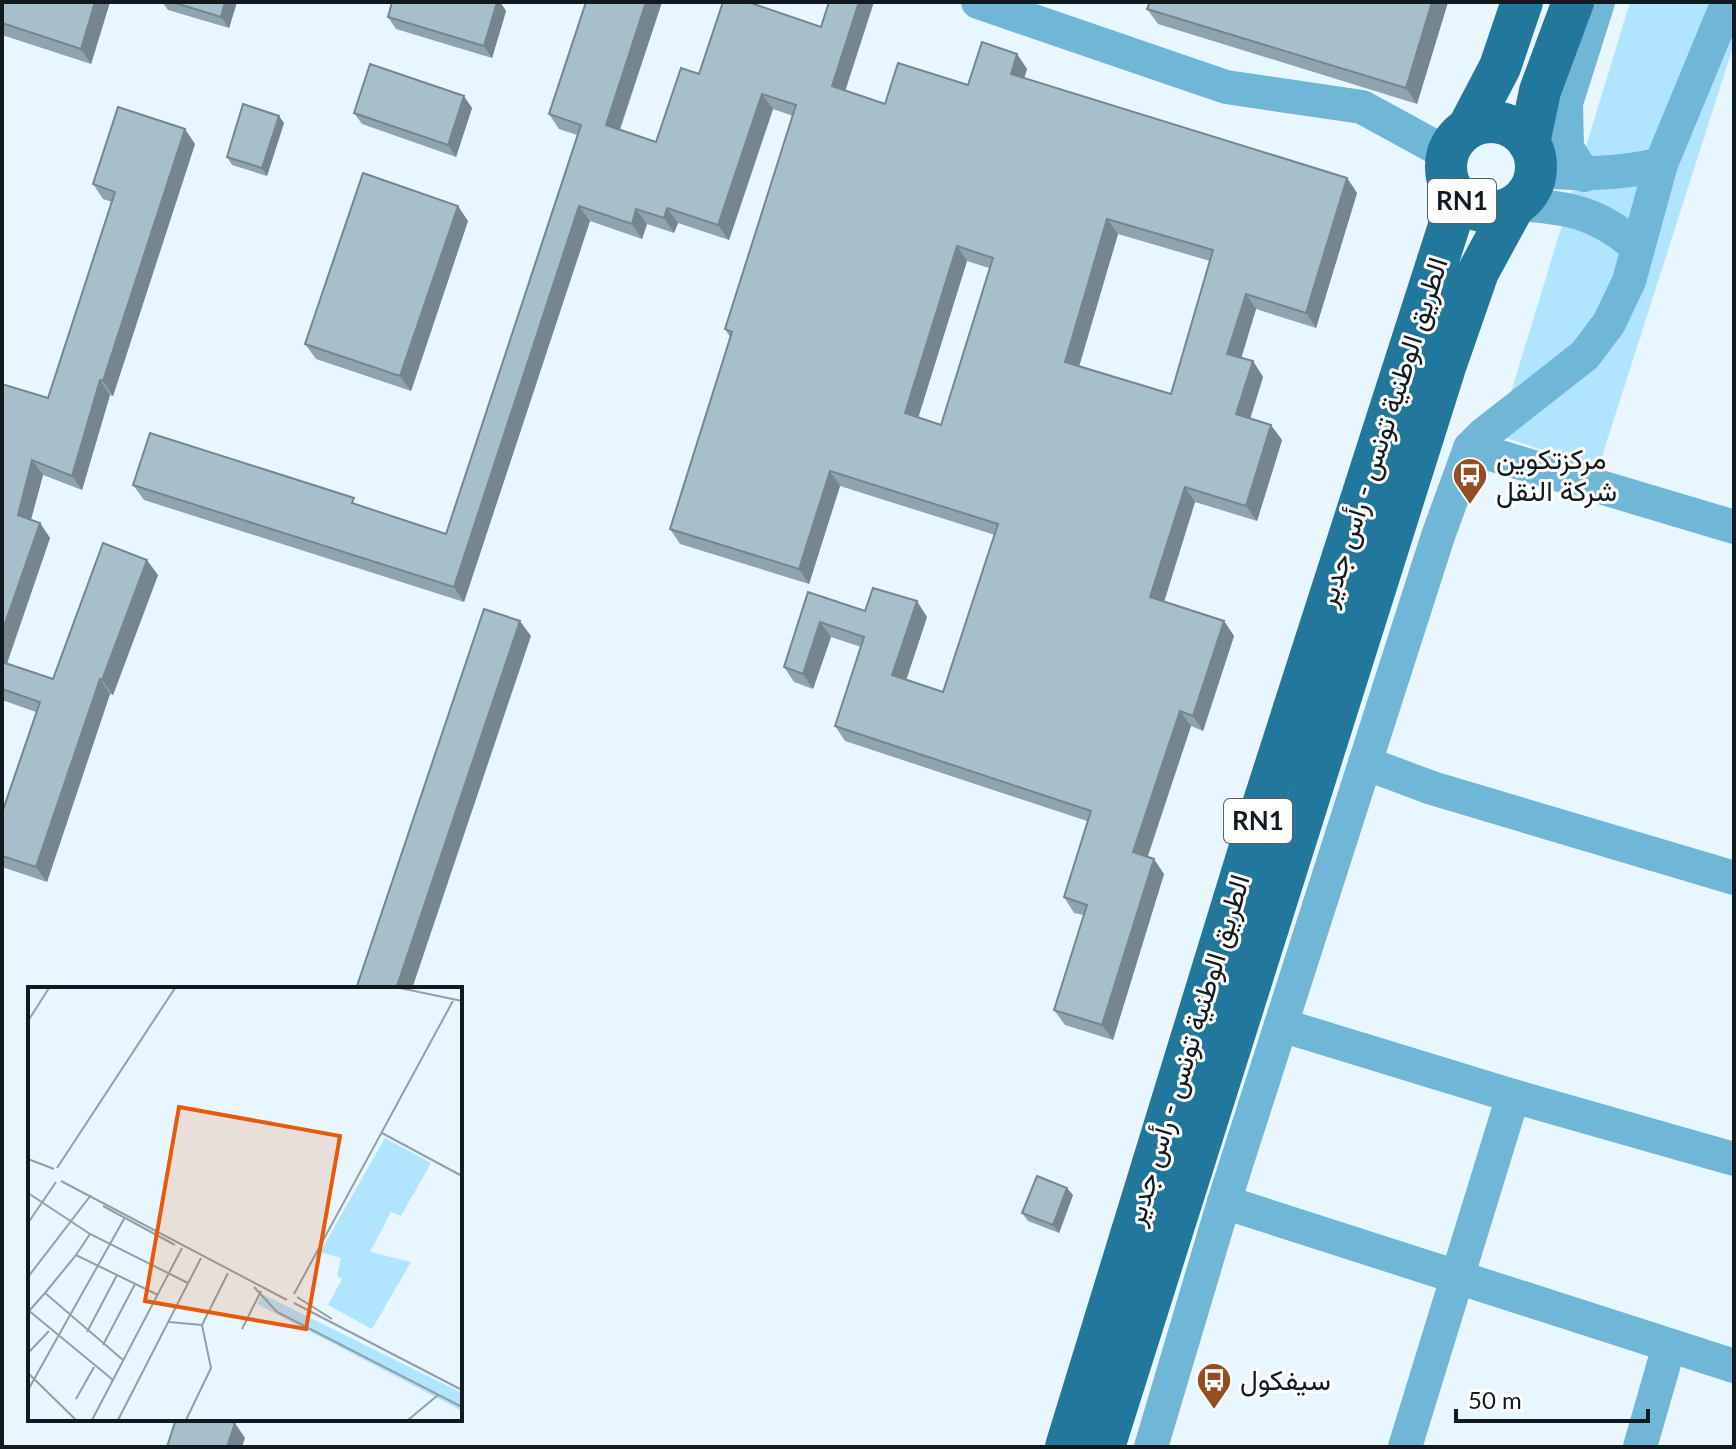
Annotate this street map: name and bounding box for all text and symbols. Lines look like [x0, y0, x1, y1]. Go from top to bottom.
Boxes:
road number: RN1 [1428, 179, 1496, 223]
street label: الطريق الوطنية تونس - رأس جدير [1308, 253, 1456, 612]
place label: مركزتكوين شركة النقل [1496, 441, 1617, 509]
bus stop icon: مركزتكوين شركة النقل [1451, 456, 1489, 506]
road number: RN1 [1224, 799, 1292, 843]
street label: الطريق الوطنية تونس - رأس جدير [1116, 870, 1258, 1231]
inset map [28, 987, 462, 1421]
bus stop icon: سيفكول [1195, 1361, 1233, 1411]
place label: سيفكول [1240, 1362, 1331, 1398]
scale bar [1456, 1373, 1648, 1423]
text: 50 m [1468, 1385, 1522, 1414]

